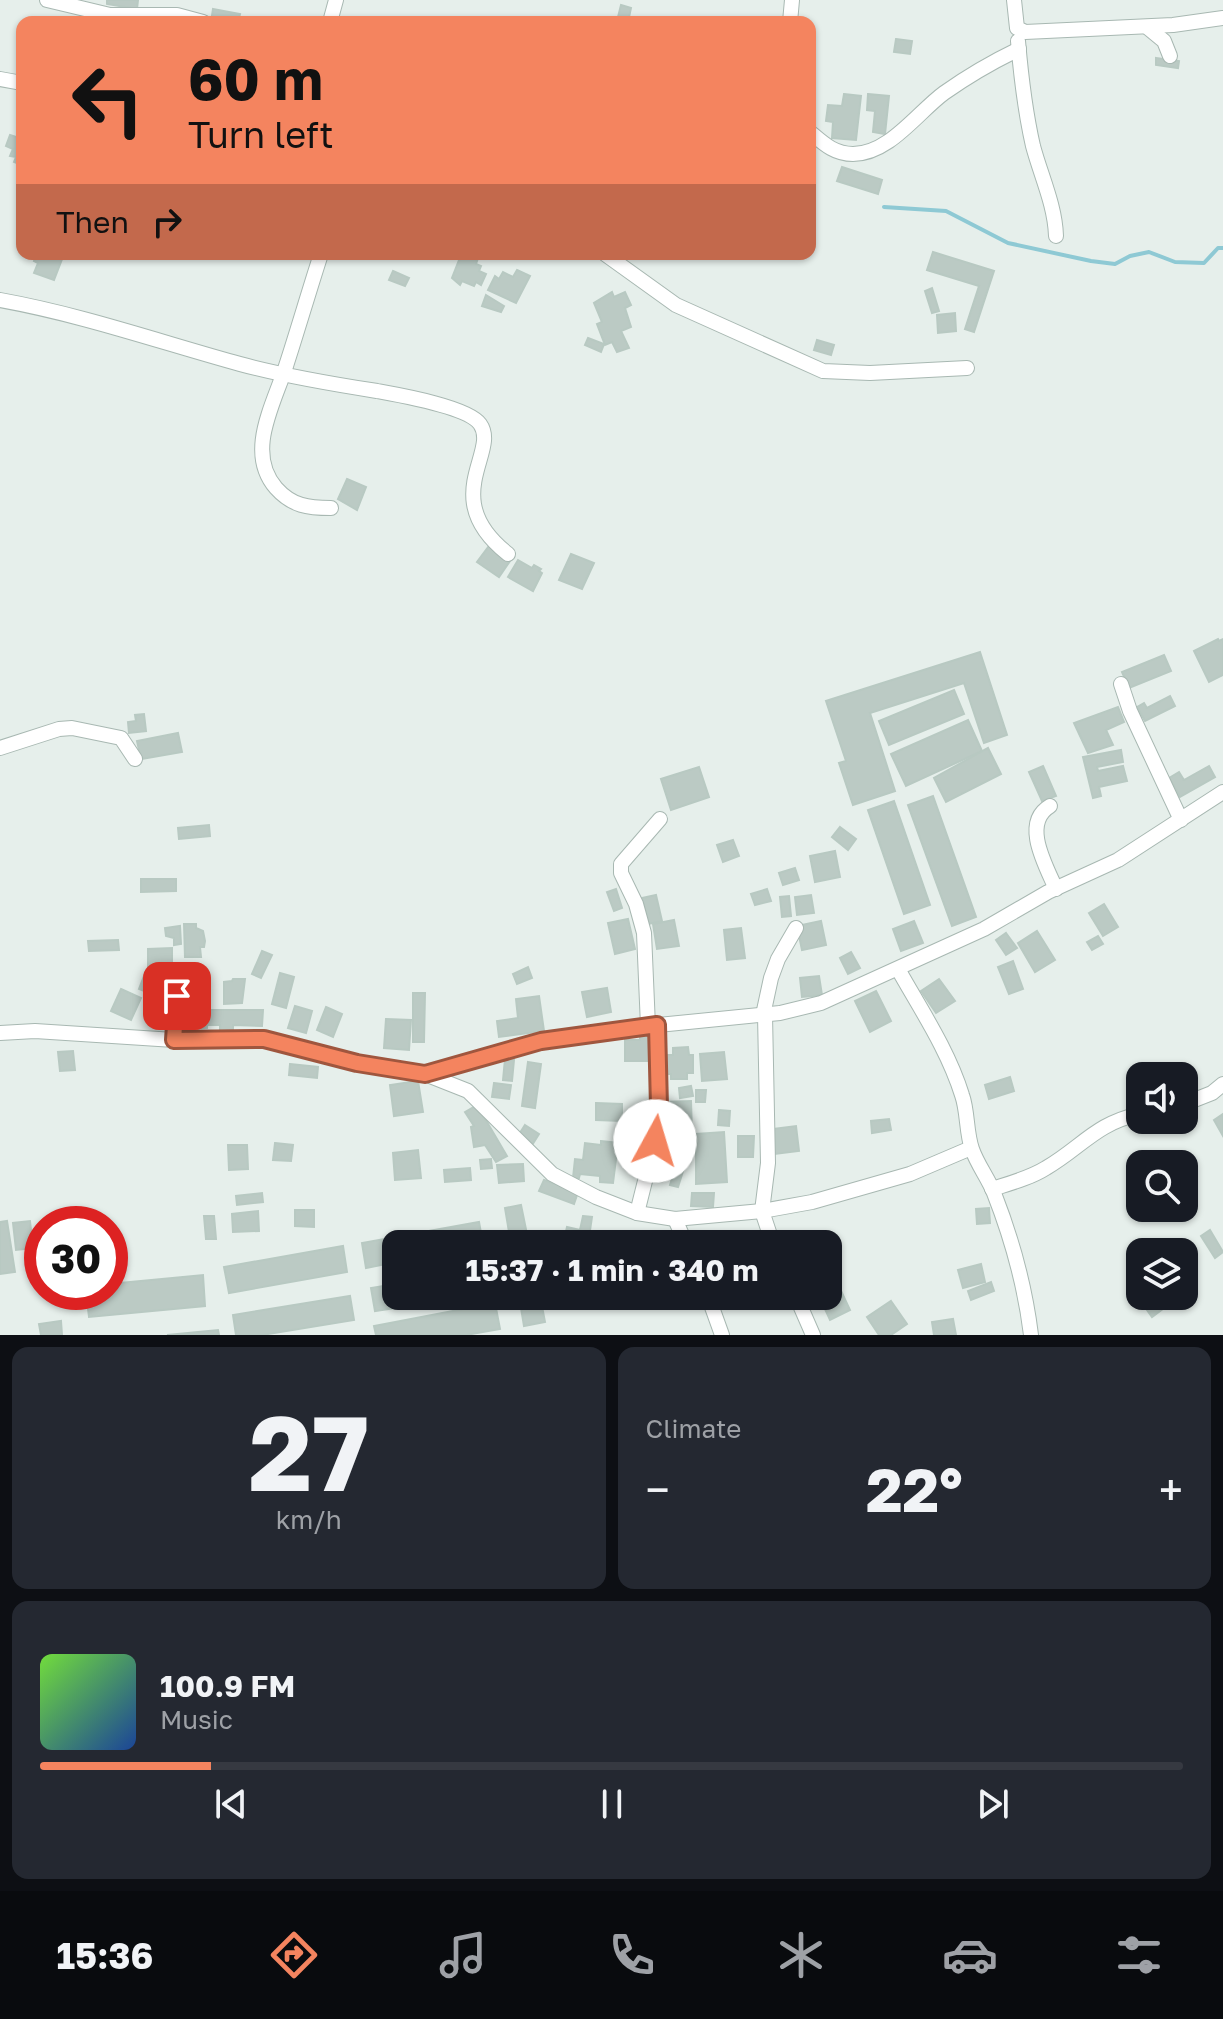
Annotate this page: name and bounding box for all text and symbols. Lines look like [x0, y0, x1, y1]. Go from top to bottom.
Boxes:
text: 60 m [188, 45, 323, 112]
icon: left [56, 48, 160, 152]
text: Turn left [188, 113, 334, 156]
icon: right [145, 200, 189, 244]
text: Then [56, 204, 129, 240]
pin [143, 962, 211, 1030]
icon: arrive [155, 974, 199, 1018]
map controls [1126, 1062, 1198, 1310]
button: sound [1126, 1062, 1198, 1134]
position arrow [613, 1099, 697, 1183]
button: search [1126, 1150, 1198, 1222]
speed limit sign: 30 [24, 1206, 128, 1310]
button: layers [1126, 1238, 1198, 1310]
text: 15:37 · 1 min · 340 m [465, 1252, 759, 1288]
text: 27 [249, 1389, 369, 1514]
text: Climate [646, 1413, 741, 1444]
text: 22° [866, 1453, 963, 1525]
text: − [646, 1463, 670, 1516]
text: + [1159, 1463, 1183, 1516]
text: km/h [276, 1504, 342, 1535]
text: 100.9 FM [160, 1668, 295, 1704]
text: Music [160, 1704, 233, 1735]
icon: previous [209, 1782, 253, 1826]
icon: pause [590, 1782, 634, 1826]
icon: next [971, 1782, 1015, 1826]
icon: directions [266, 1927, 322, 1983]
icon: music [435, 1927, 491, 1983]
icon: phone [604, 1927, 660, 1983]
icon: climate [773, 1927, 829, 1983]
icon: car [942, 1927, 998, 1983]
icon: filters [1111, 1927, 1167, 1983]
text: 15:36 [56, 1934, 153, 1977]

